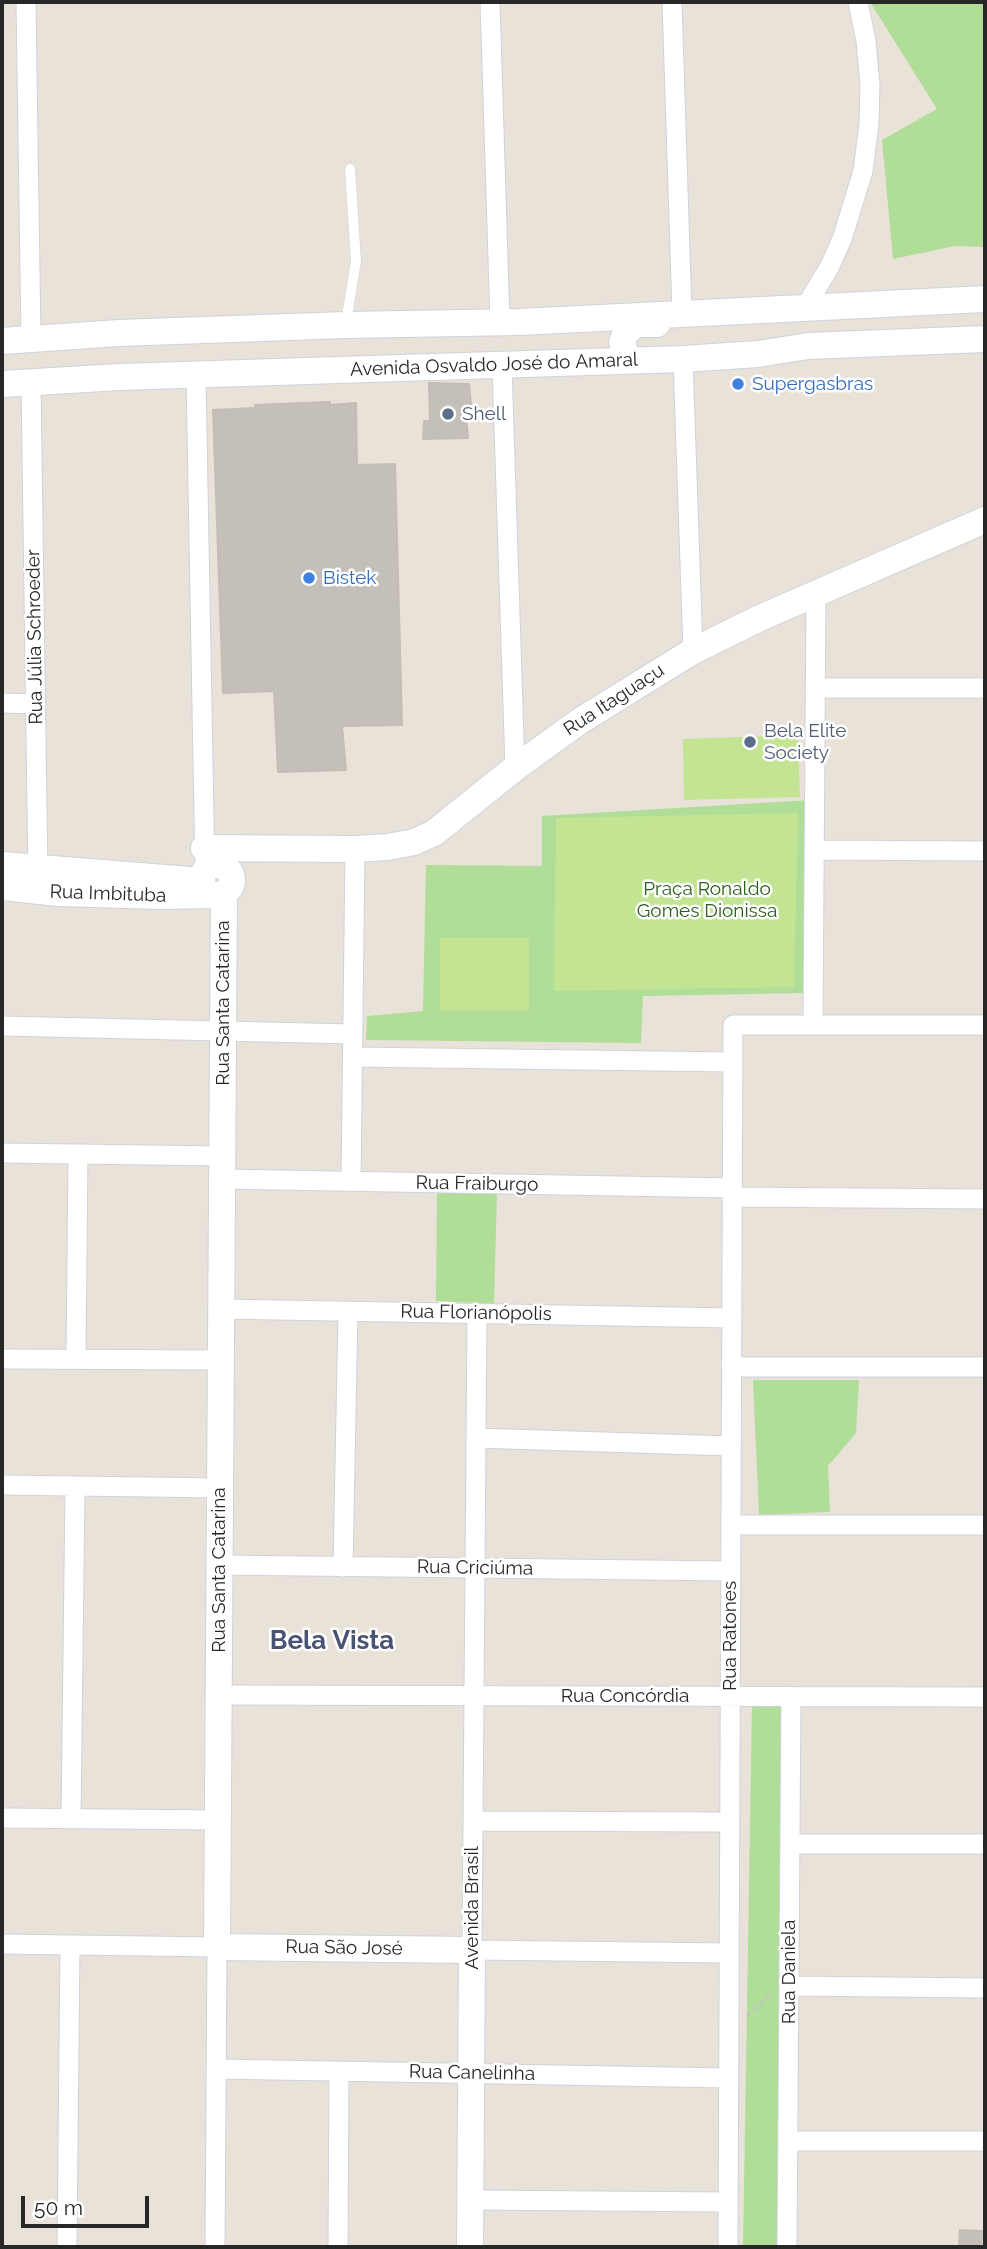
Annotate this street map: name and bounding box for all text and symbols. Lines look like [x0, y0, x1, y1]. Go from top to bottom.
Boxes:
street label: Avenida Osvaldo José do Amaral [350, 349, 638, 381]
place label: Supergasbras [752, 373, 873, 395]
marker: Supergasbras [730, 376, 746, 392]
place label: Shell [462, 403, 506, 425]
marker: Shell [440, 406, 456, 422]
street label: Rua Júlia Schroeder [22, 549, 48, 725]
place label: Bistek [323, 567, 376, 589]
marker: Bistek [301, 570, 317, 586]
street label: Rua Itaguaçu [559, 659, 669, 741]
place label: Bela Elite Society [764, 720, 846, 764]
marker: Bela Elite Society [742, 734, 758, 750]
park label: Praça Ronaldo Gomes Dionissa [637, 878, 777, 922]
street label: Rua Imbituba [49, 881, 167, 907]
street label: Rua Santa Catarina [212, 920, 234, 1086]
street label: Rua Fraiburgo [415, 1172, 539, 1196]
street label: Rua Florianópolis [400, 1300, 552, 1326]
street label: Rua Santa Catarina [208, 1487, 230, 1653]
street label: Rua Criciúma [417, 1556, 533, 1580]
street label: Rua Ratones [719, 1581, 741, 1691]
district label: Bela Vista [270, 1625, 394, 1657]
street label: Rua Concórdia [561, 1685, 689, 1707]
street label: Avenida Brasil [461, 1846, 483, 1970]
street label: Rua Daniela [778, 1920, 800, 2024]
street label: Rua São José [285, 1936, 403, 1960]
street label: Rua Canelinha [409, 2061, 535, 2085]
scale bar [24, 2182, 152, 2226]
text: 50 m [34, 2195, 83, 2220]

